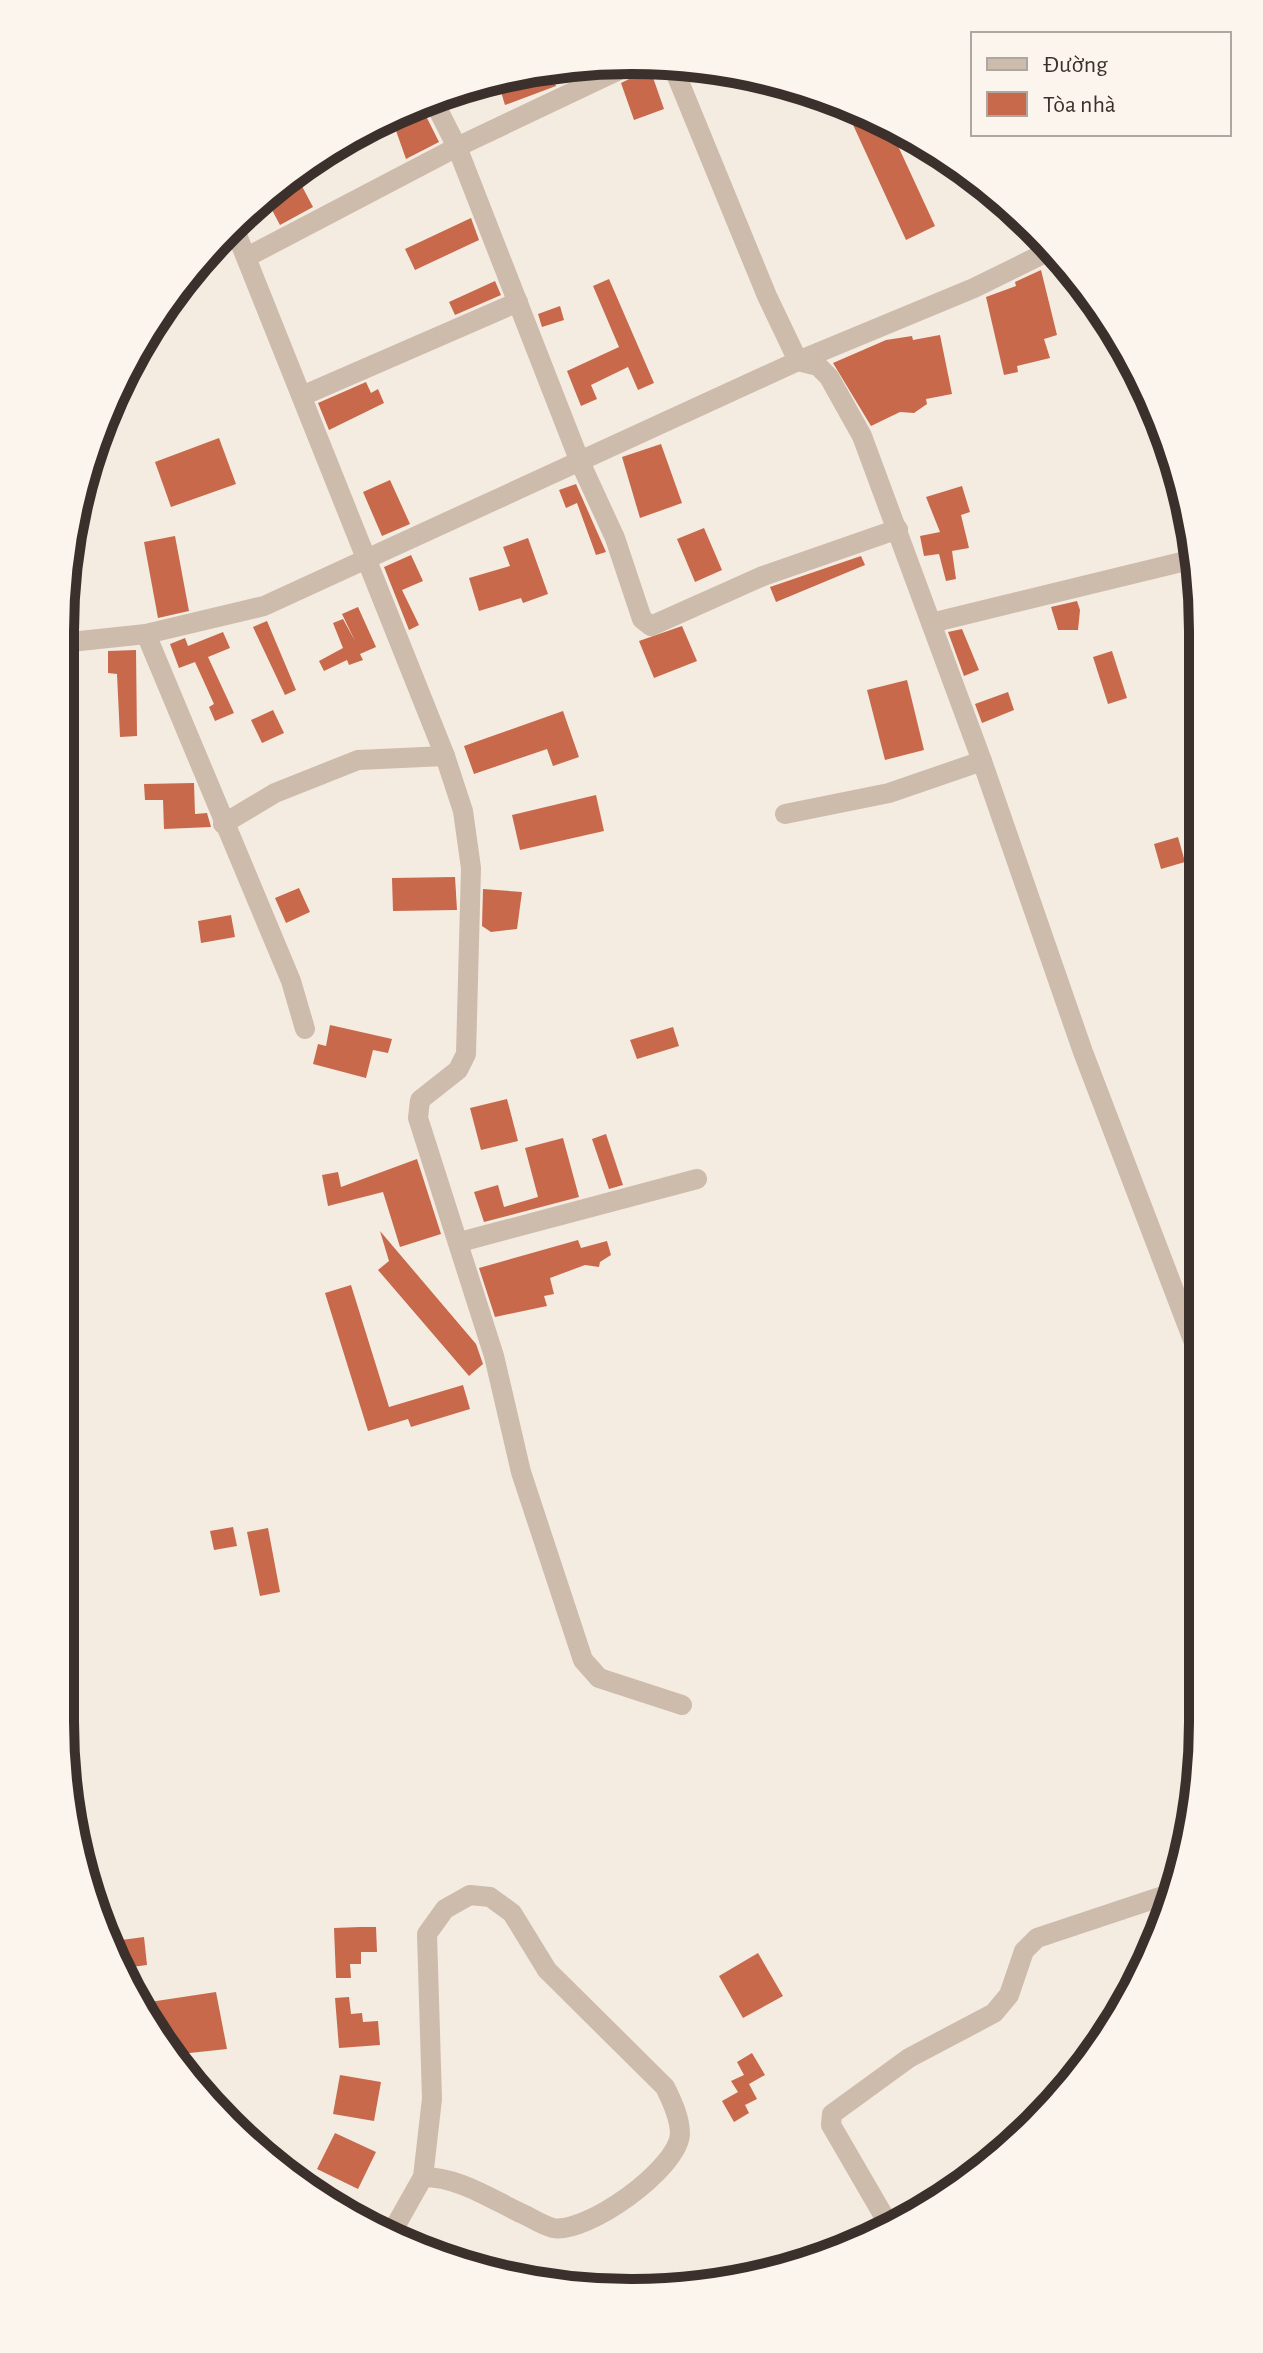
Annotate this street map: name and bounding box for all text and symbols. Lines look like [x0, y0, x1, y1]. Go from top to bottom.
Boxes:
legend [971, 32, 1231, 136]
text: Đường [1043, 53, 1108, 77]
text: Tòa nhà [1043, 93, 1116, 117]

